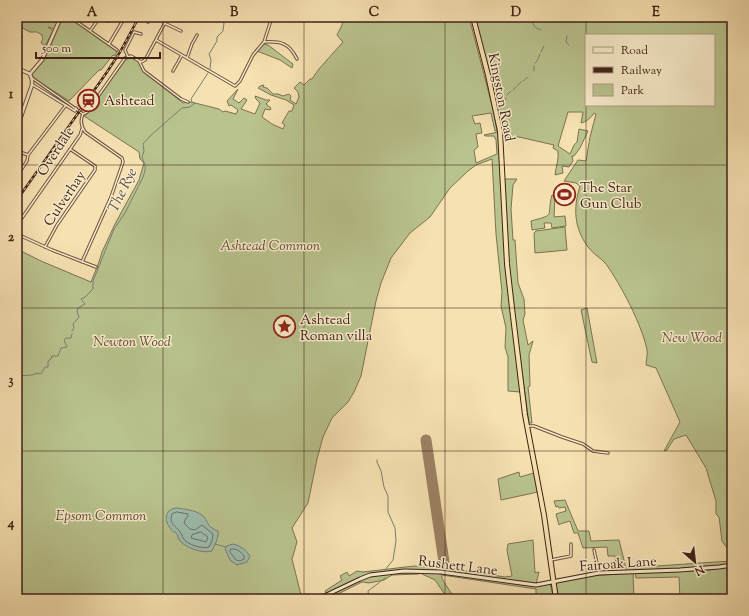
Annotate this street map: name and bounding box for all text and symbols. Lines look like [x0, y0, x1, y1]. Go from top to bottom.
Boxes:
text: A [87, 4, 98, 22]
text: B [230, 4, 239, 22]
text: C [369, 4, 379, 22]
text: D [511, 4, 521, 22]
text: E [652, 4, 660, 22]
scale bar [36, 34, 160, 60]
legend [585, 34, 715, 106]
text: 500 m [41, 40, 71, 58]
text: Road [621, 42, 648, 60]
street label: Kingston Road [482, 51, 518, 143]
text: Railway [621, 62, 662, 80]
text: Park [621, 82, 644, 100]
text: 1 [9, 86, 14, 104]
station icon: Ashtead [75, 87, 101, 113]
place label: Ashtead [104, 92, 155, 112]
street label: Overdale [33, 123, 80, 181]
water label: The Rye [104, 165, 143, 216]
street label: Culverhay [40, 167, 92, 231]
place label: The Star Gun Club [580, 179, 642, 215]
sports icon: The Star Gun Club [551, 182, 577, 208]
text: 2 [8, 229, 15, 247]
park label: Ashtead Common [220, 237, 321, 257]
place label: Ashtead Roman villa [300, 311, 373, 347]
place icon: Ashtead Roman villa [271, 314, 297, 340]
park label: New Wood [662, 329, 722, 349]
park label: Newton Wood [93, 333, 171, 353]
text: 3 [8, 372, 14, 390]
park label: Epsom Common [56, 507, 147, 527]
text: 4 [7, 515, 15, 533]
north arrow [675, 542, 715, 582]
street label: Rushett Lane [417, 552, 499, 582]
street label: Fairoak Lane [579, 552, 657, 578]
text: N [691, 560, 708, 579]

